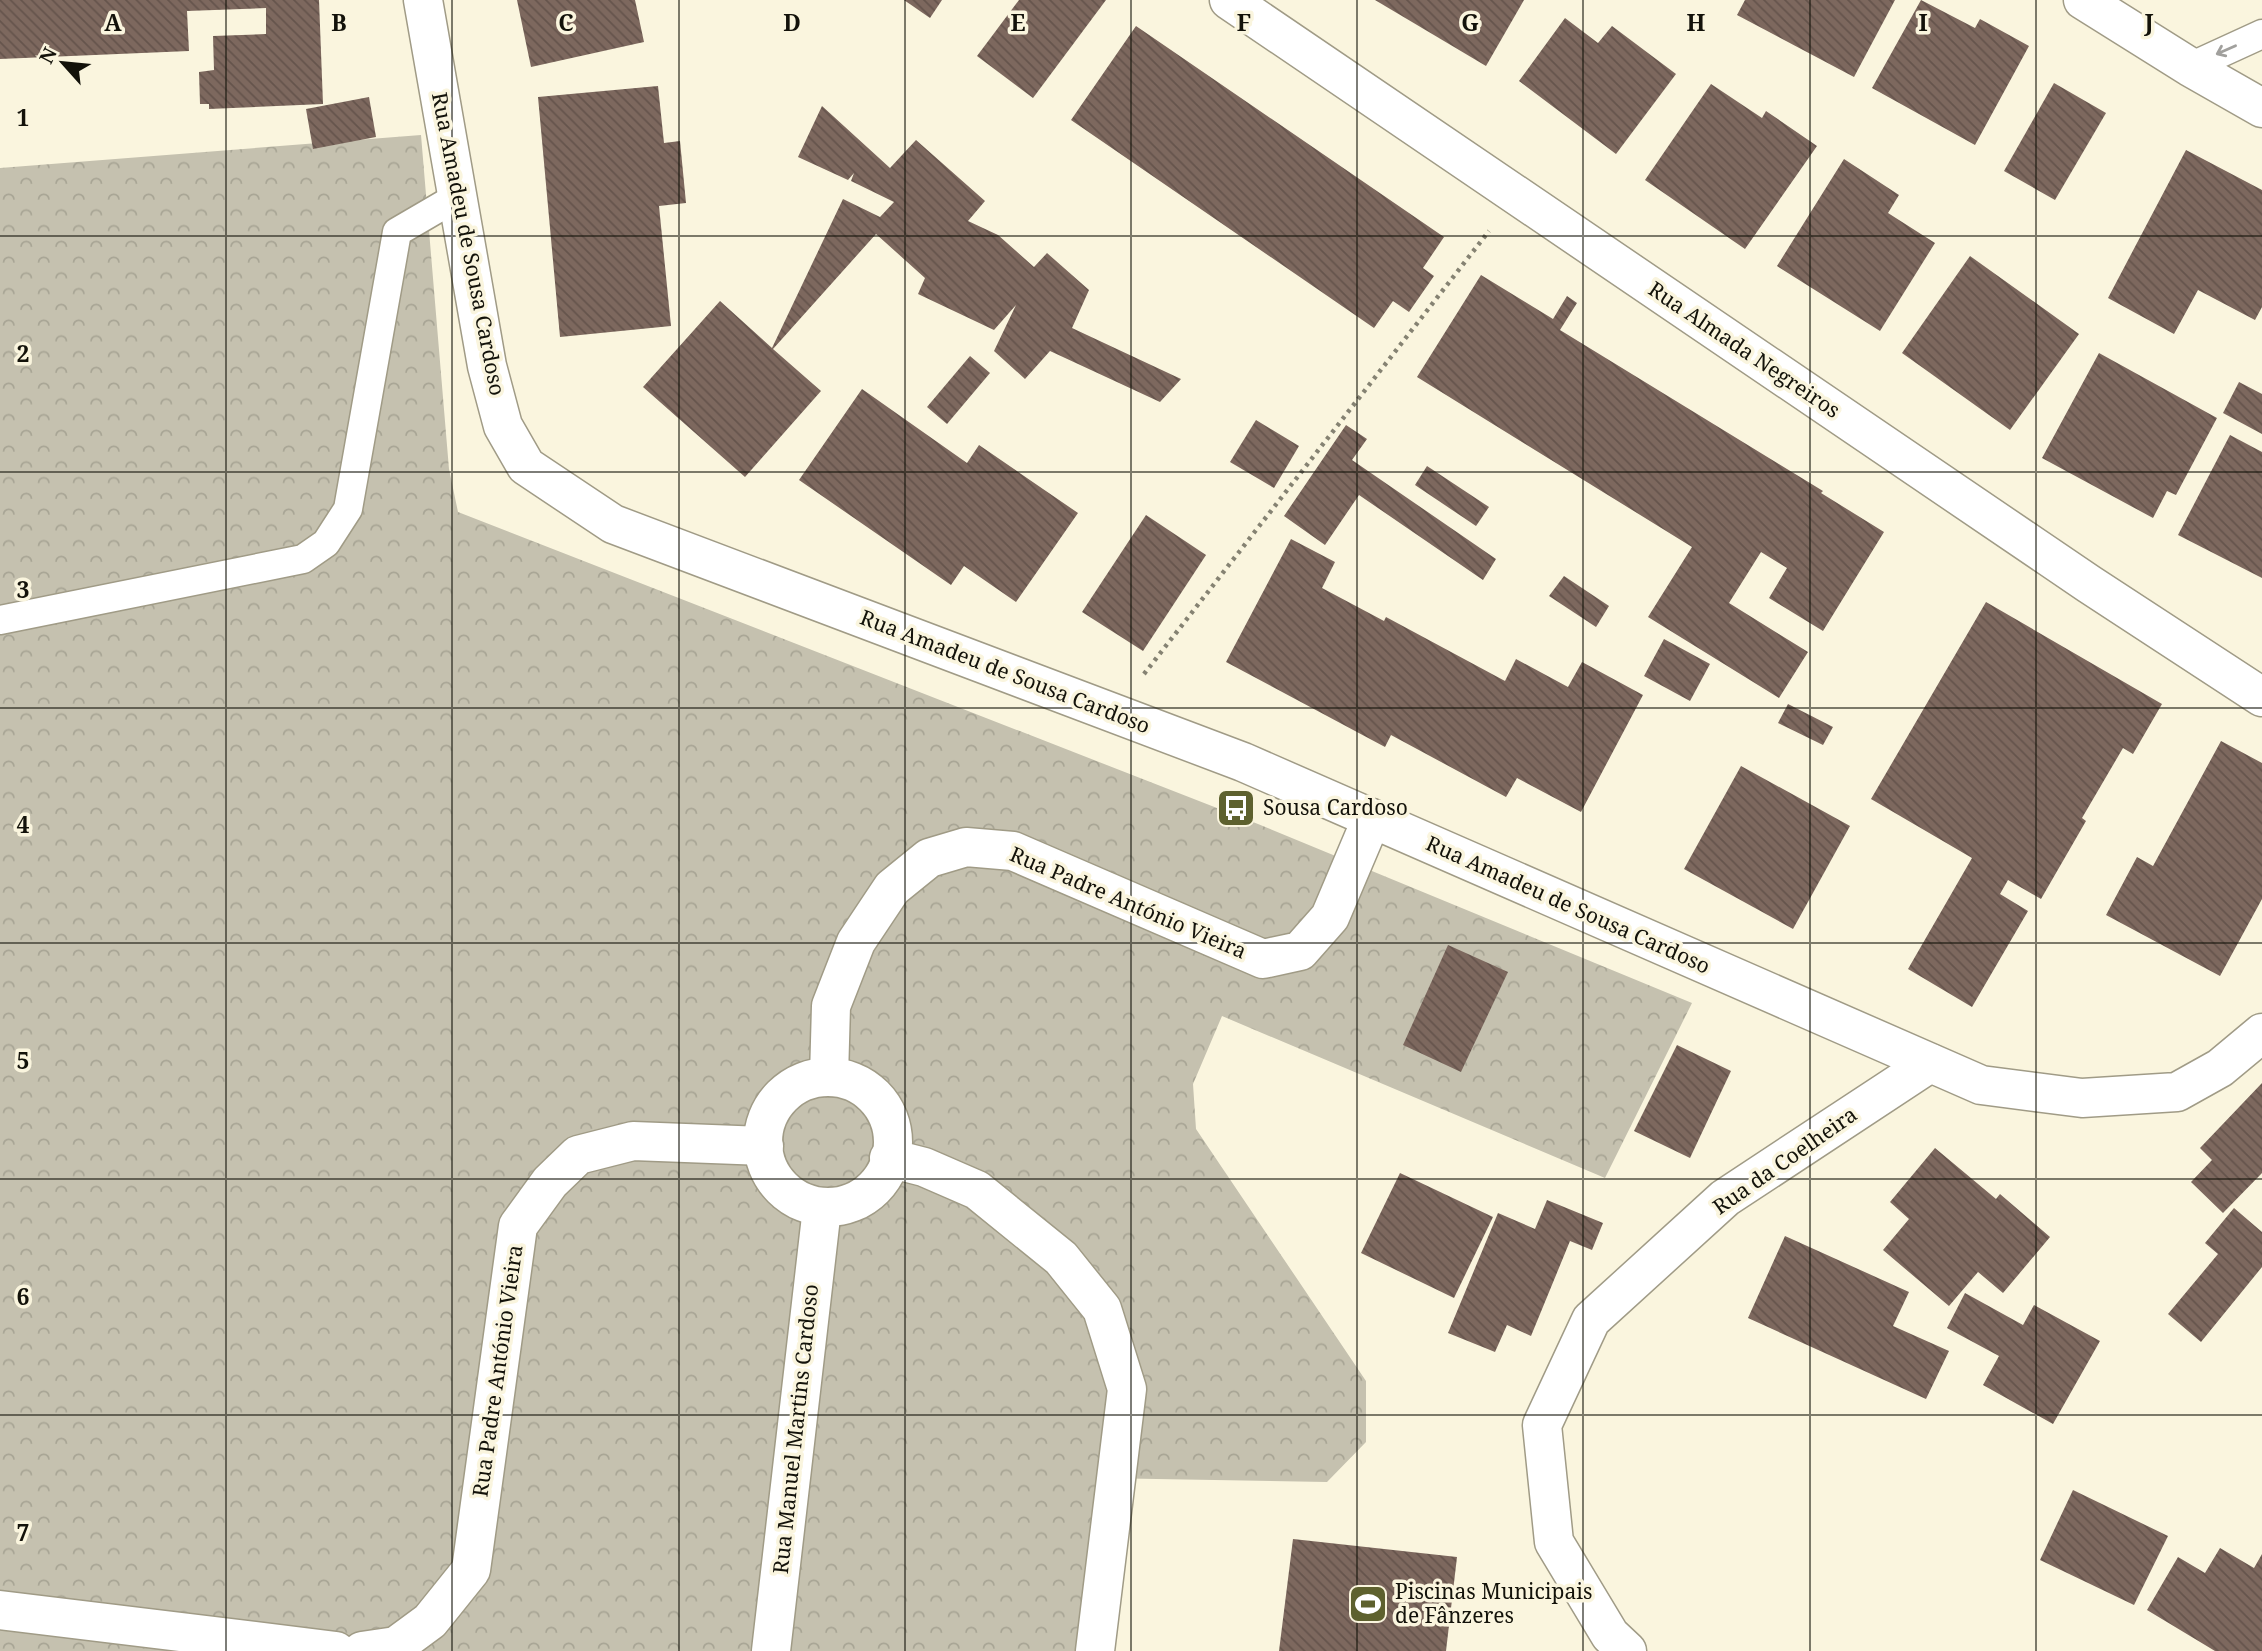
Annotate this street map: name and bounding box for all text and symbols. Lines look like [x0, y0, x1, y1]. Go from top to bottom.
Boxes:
text: A [104, 6, 122, 38]
text: B [331, 6, 347, 38]
text: C [558, 6, 574, 38]
text: D [783, 6, 801, 38]
text: E [1010, 6, 1026, 38]
text: F [1237, 6, 1251, 38]
text: G [1461, 6, 1479, 38]
text: H [1687, 6, 1706, 38]
text: I [1918, 6, 1928, 38]
text: J [2143, 6, 2154, 38]
north arrow [28, 28, 98, 98]
text: N [33, 43, 63, 68]
one-way arrow [2216, 44, 2237, 57]
street label: Rua Amadeu de Sousa Cardoso [426, 90, 512, 398]
text: 1 [17, 101, 30, 133]
street label: Rua Almada Negreiros [1643, 275, 1846, 424]
text: 2 [17, 337, 30, 369]
text: 3 [17, 573, 30, 605]
street label: Rua Amadeu de Sousa Cardoso [856, 603, 1154, 739]
bus stop icon: Sousa Cardoso [1215, 787, 1257, 829]
place label: Sousa Cardoso [1263, 793, 1408, 821]
text: 4 [17, 808, 30, 840]
street label: Rua Amadeu de Sousa Cardoso [1422, 829, 1715, 980]
street label: Rua Padre António Vieira [1006, 840, 1251, 965]
text: 5 [17, 1044, 30, 1076]
street label: Rua da Coelheira [1707, 1100, 1862, 1220]
street label: Rua Padre António Vieira [465, 1243, 529, 1499]
text: 6 [17, 1280, 30, 1312]
street label: Rua Manuel Martins Cardoso [766, 1283, 824, 1575]
text: 7 [17, 1516, 30, 1548]
place label: Piscinas Municipais de Fânzeres [1395, 1577, 1592, 1629]
sports icon: Piscinas Municipais de Fânzeres [1347, 1583, 1389, 1625]

